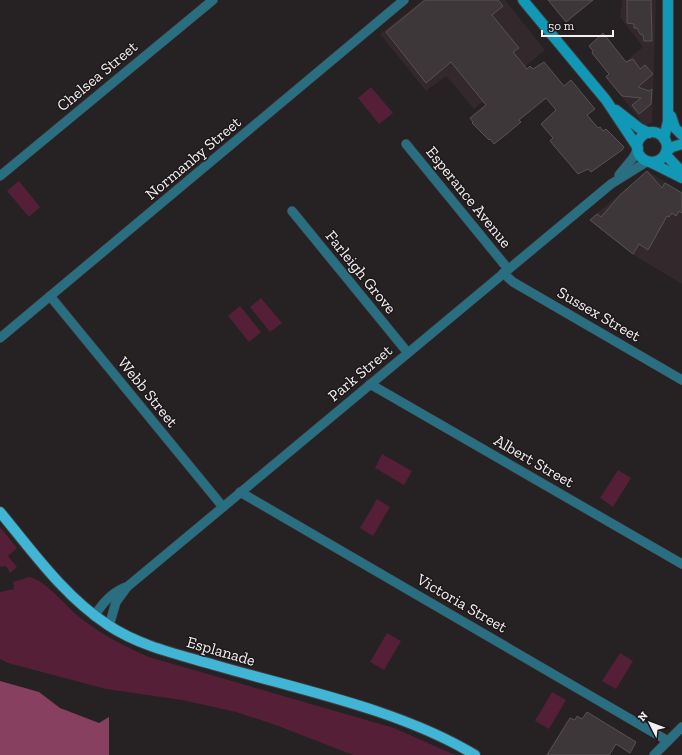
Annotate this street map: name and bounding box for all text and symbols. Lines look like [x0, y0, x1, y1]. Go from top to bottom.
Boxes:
scale bar [542, 12, 613, 38]
text: 50 m [548, 19, 575, 33]
street label: Chelsea Street [53, 37, 141, 115]
street label: Normanby Street [141, 112, 245, 204]
street label: Esperance Avenue [422, 142, 516, 252]
street label: Farleigh Grove [322, 227, 400, 317]
street label: Sussex Street [554, 283, 644, 345]
street label: Park Street [324, 341, 396, 405]
street label: Webb Street [114, 353, 182, 431]
street label: Albert Street [491, 430, 577, 492]
street label: Victoria Street [413, 569, 510, 636]
street label: Esplanade [185, 632, 257, 670]
north arrow [630, 703, 670, 743]
text: N [635, 709, 651, 724]

